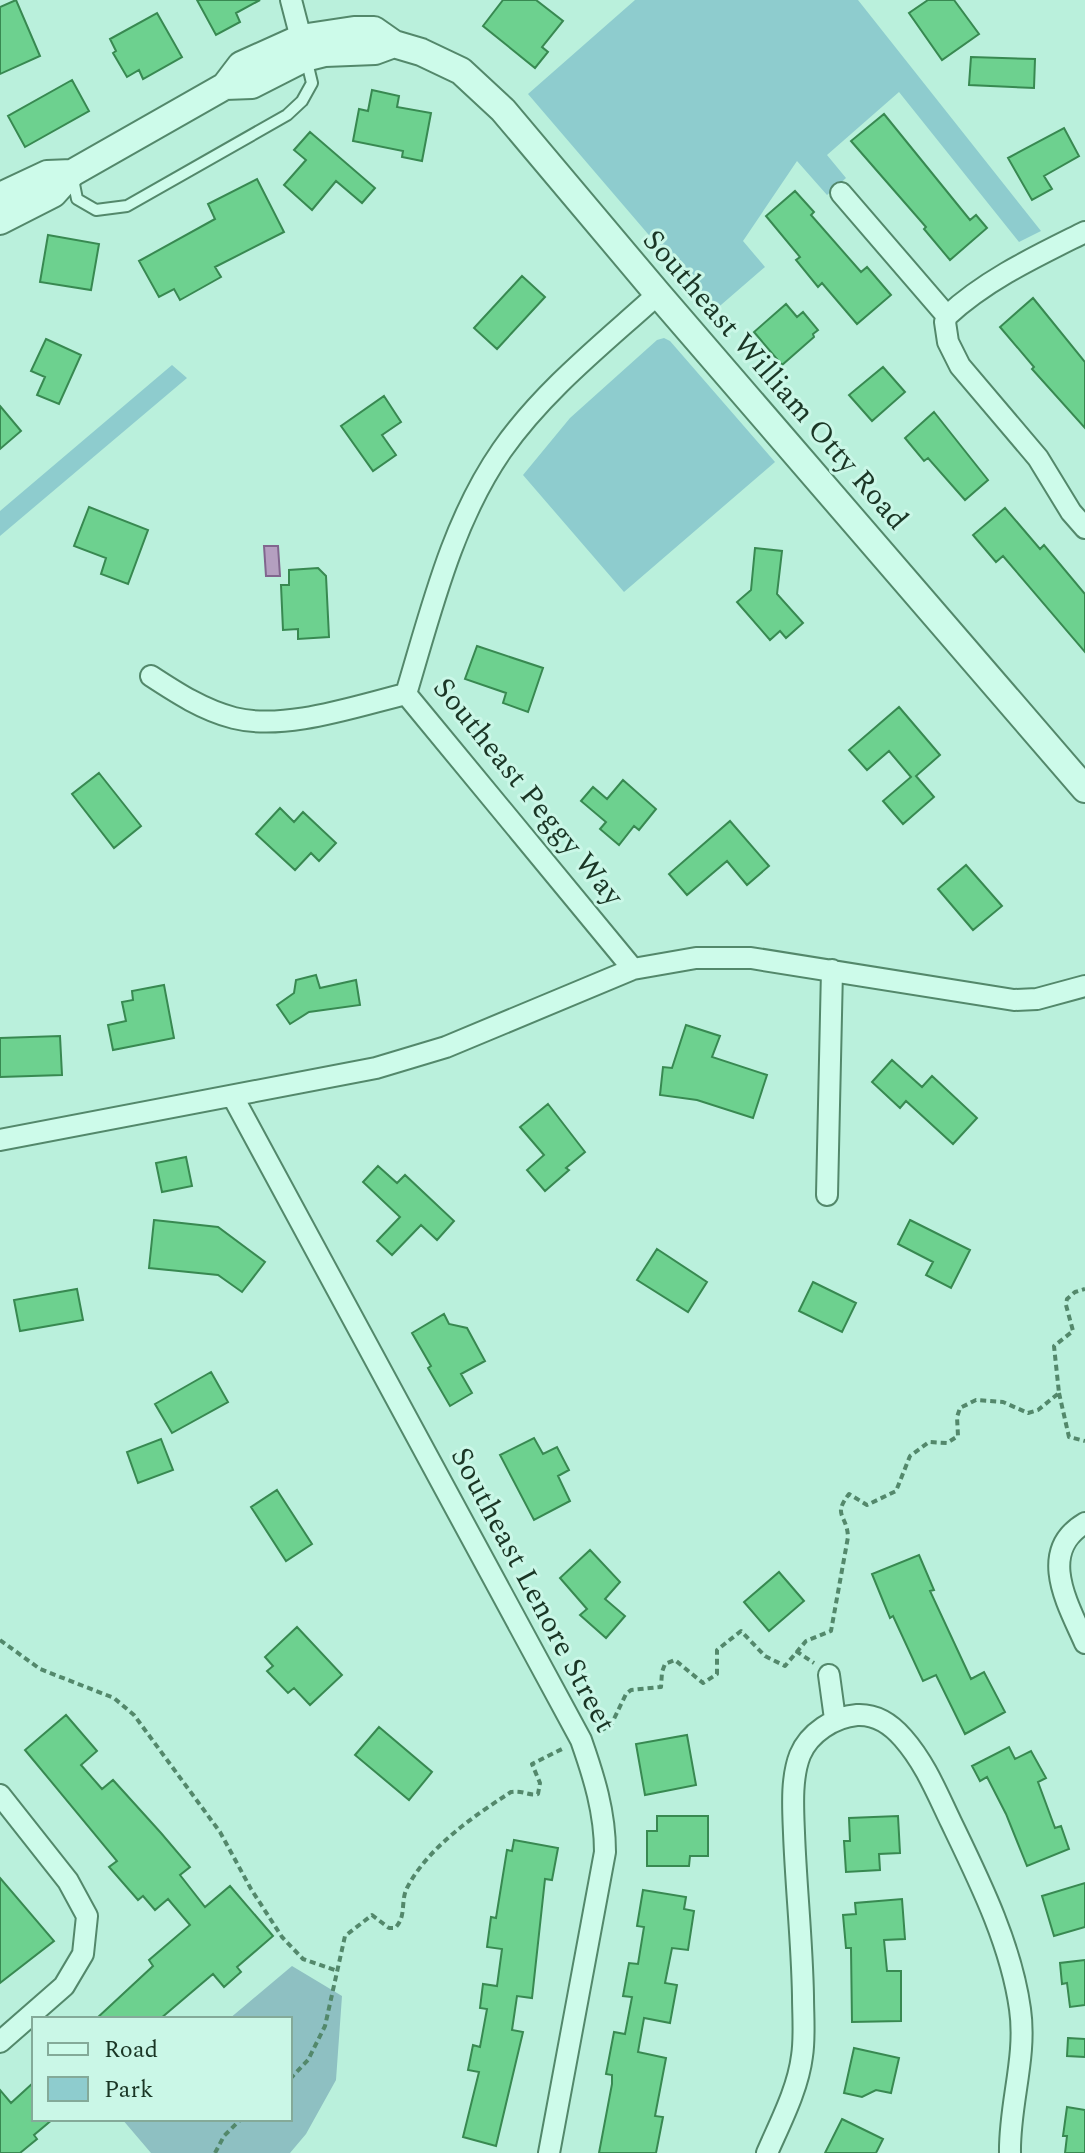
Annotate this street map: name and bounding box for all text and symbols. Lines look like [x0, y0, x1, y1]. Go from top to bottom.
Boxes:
street label: Southeast William Otty Road [631, 219, 919, 541]
street label: Southeast Peggy Way [421, 668, 636, 918]
street label: Southeast Lenore Street [438, 1439, 628, 1741]
legend [32, 2017, 292, 2121]
text: Road [104, 2032, 158, 2068]
text: Park [104, 2072, 154, 2108]

